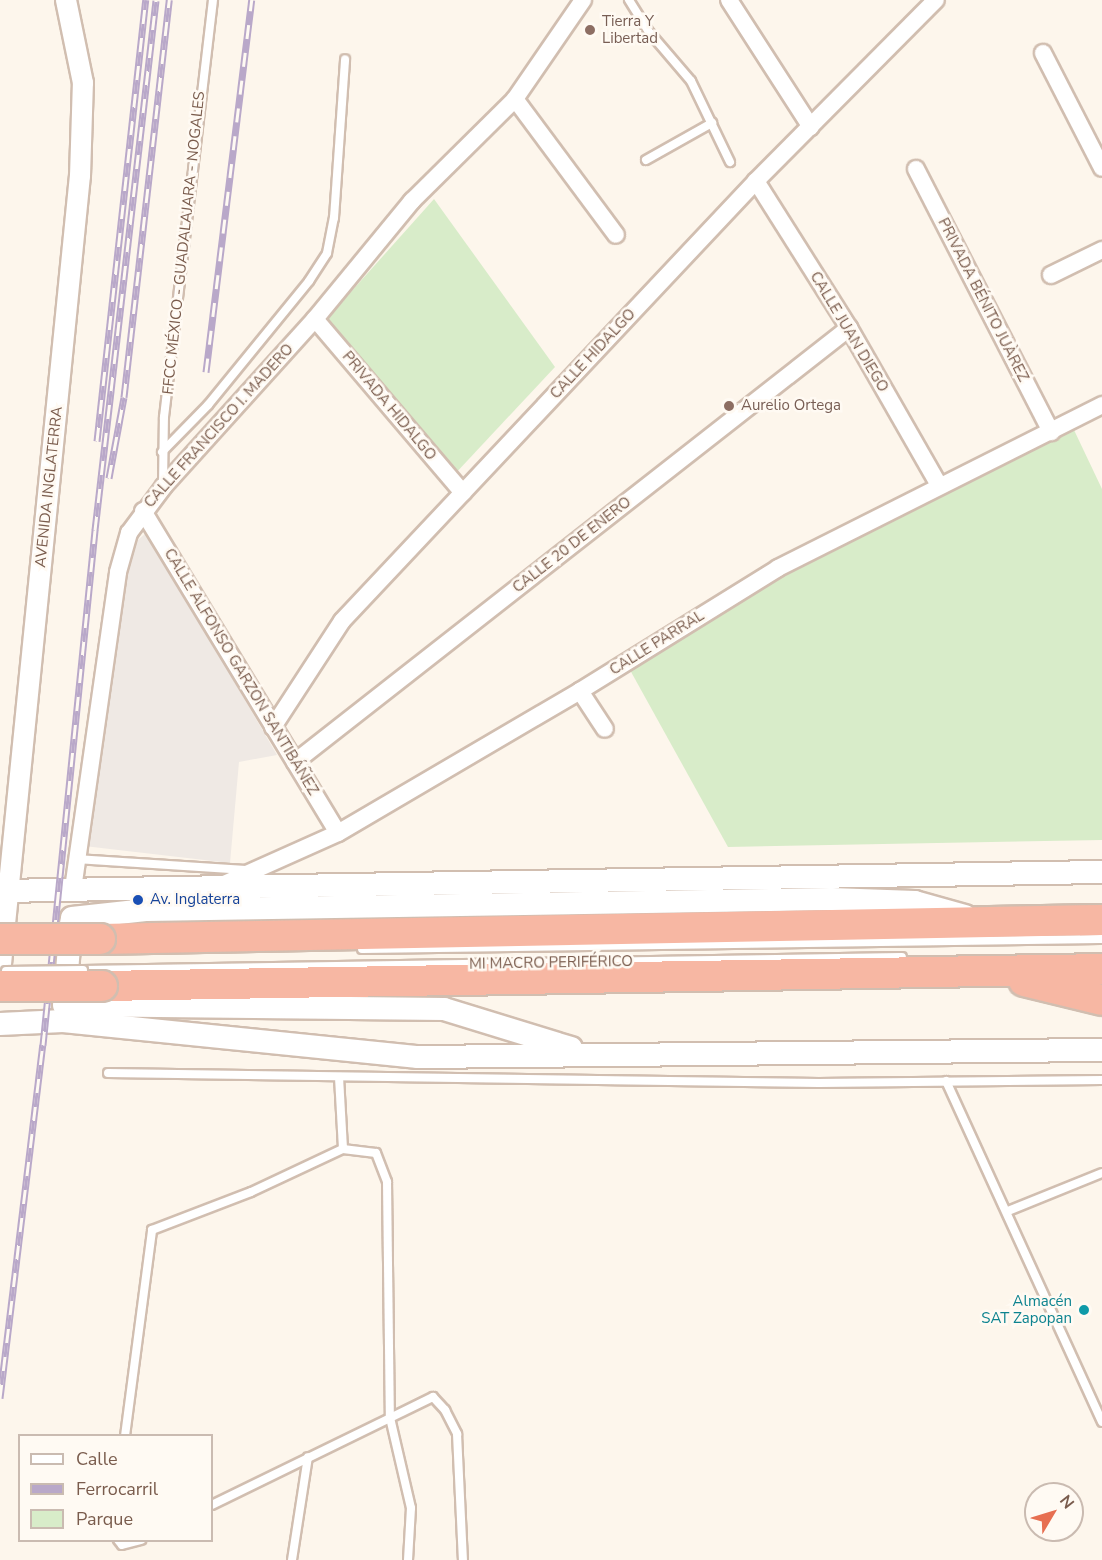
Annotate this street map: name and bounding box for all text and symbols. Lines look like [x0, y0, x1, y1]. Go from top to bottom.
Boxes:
place label: Tierra Y Libertad [602, 12, 658, 47]
marker: Tierra Y Libertad [583, 23, 597, 37]
street label: FFCC MÉXICO - GUADALAJARA - NOGALES [159, 90, 209, 396]
street label: PRIVADA BÉNITO JUÀREZ [934, 215, 1032, 385]
street label: CALLE JUAN DIEGO [806, 269, 892, 395]
street label: CALLE HIDALGO [547, 305, 639, 403]
street label: CALLE FRANCISCO I. MADERO [141, 340, 297, 512]
street label: PRIVADA HIDALGO [338, 348, 440, 464]
place label: Aurelio Ortega [741, 397, 841, 415]
marker: Aurelio Ortega [722, 399, 736, 413]
street label: AVENIDA INGLATERRA [32, 406, 66, 568]
street label: CALLE 20 DE ENERO [509, 493, 635, 597]
street label: CALLE ALFONSO GARZON SANTIBÁÑEZ [160, 545, 322, 799]
street label: CALLE PARRAL [606, 607, 708, 679]
place label: Av. Inglaterra [150, 891, 240, 909]
marker: Av. Inglaterra [131, 893, 145, 907]
street label: MI MACRO PERIFÉRICO [469, 953, 633, 973]
place label: Almacén SAT Zapopan [981, 1292, 1072, 1327]
marker: Almacén SAT Zapopan [1077, 1303, 1091, 1317]
legend [18, 1434, 213, 1542]
text: Calle [76, 1447, 118, 1471]
text: Ferrocarril [76, 1477, 158, 1501]
north arrow [1024, 1482, 1084, 1542]
text: N [1054, 1491, 1079, 1514]
text: Parque [76, 1507, 133, 1531]

